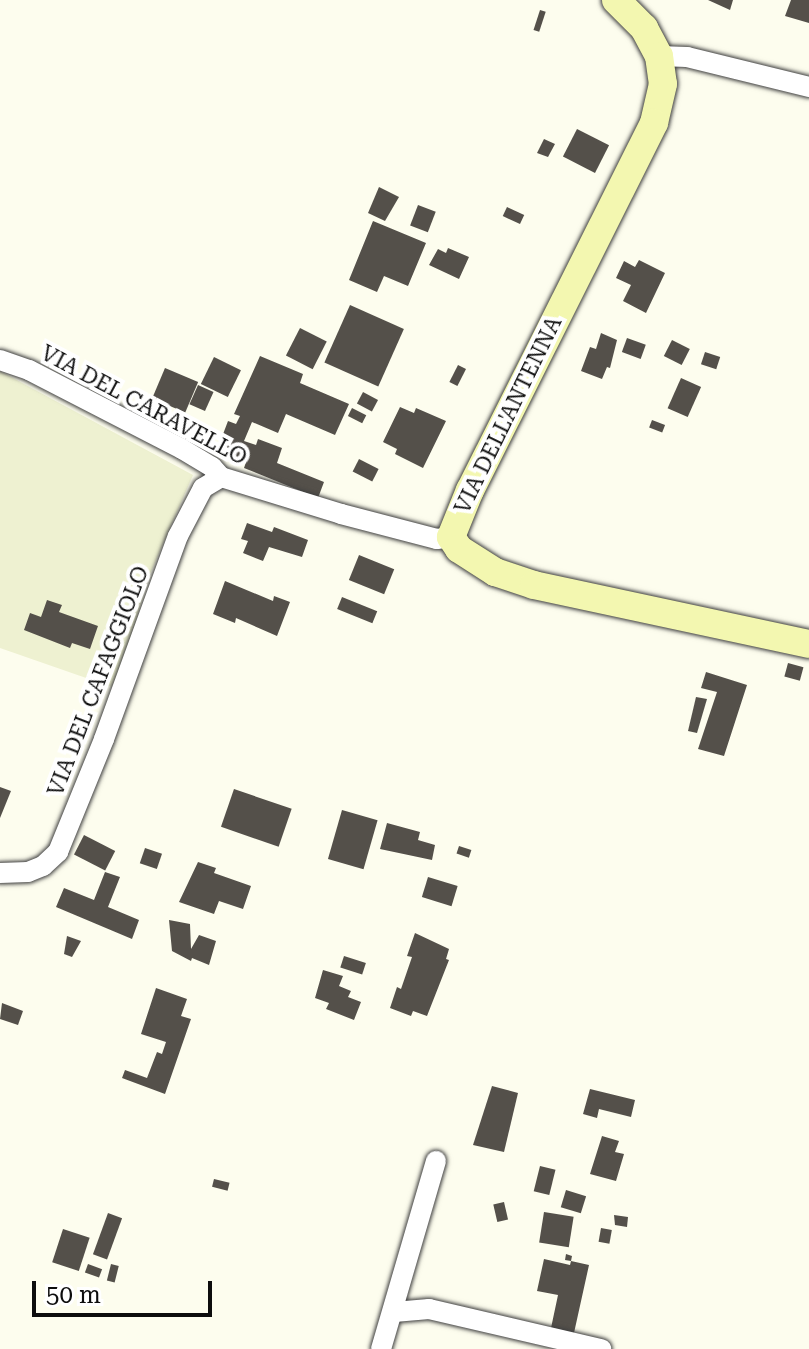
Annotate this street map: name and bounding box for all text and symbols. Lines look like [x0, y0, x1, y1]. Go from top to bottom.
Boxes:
street label: VIA DELL'ANTENNA [449, 312, 567, 518]
street label: VIA DEL CARAVELLO [36, 339, 252, 471]
street label: VIA DEL CAFAGGIOLO [42, 562, 154, 800]
scale bar [36, 1265, 216, 1315]
text: 50 m [46, 1281, 101, 1309]

